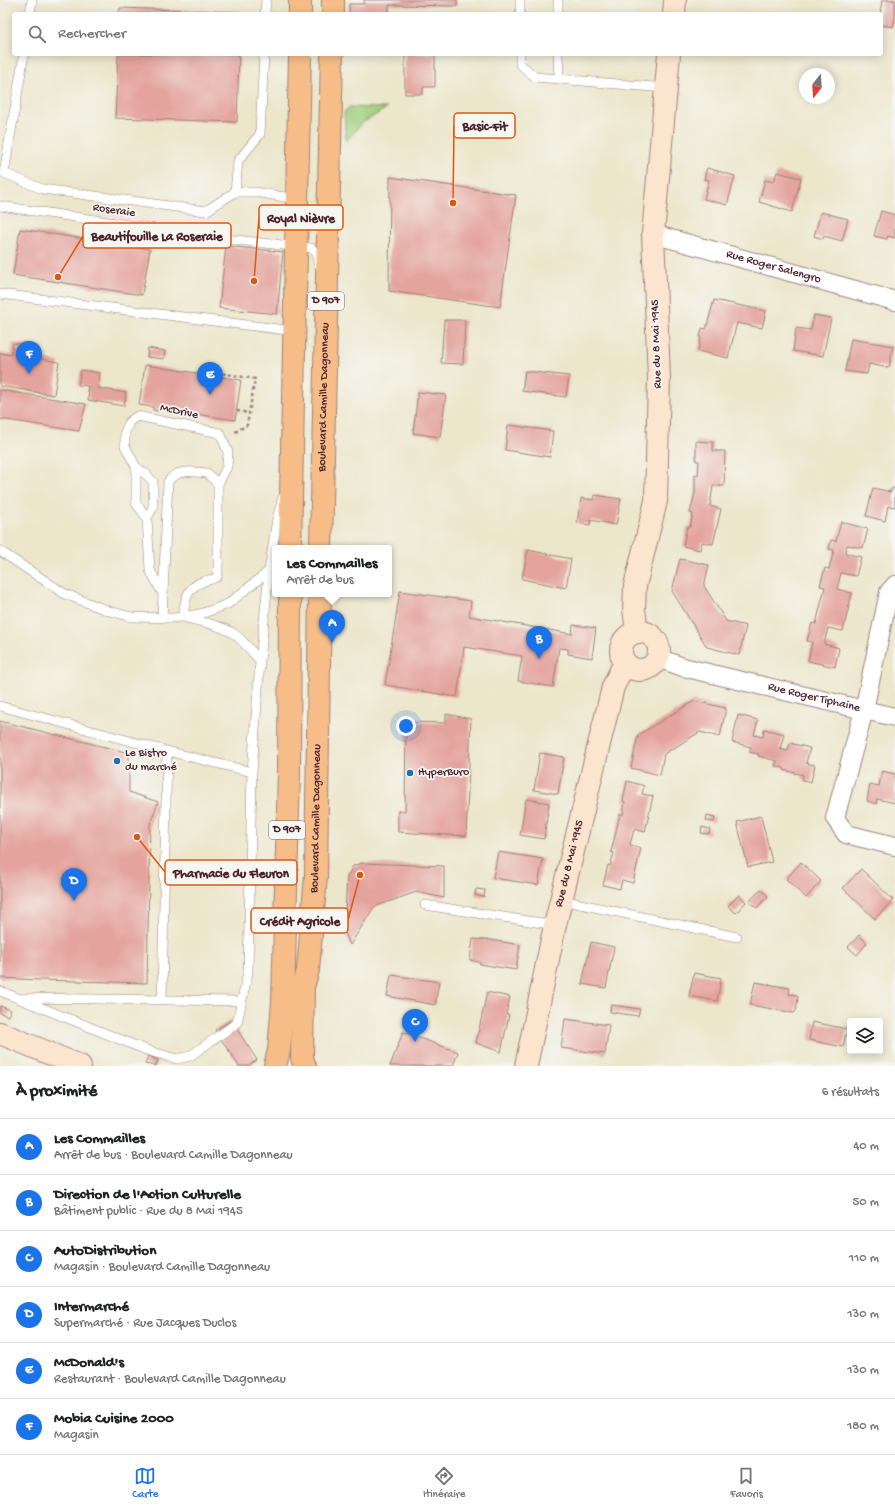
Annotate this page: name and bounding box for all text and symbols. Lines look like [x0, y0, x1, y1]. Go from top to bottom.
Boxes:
search box [12, 12, 883, 56]
icon: search [26, 23, 48, 45]
text: Rechercher [58, 25, 126, 43]
north arrow [799, 68, 835, 104]
callout: Basic-Fit [454, 113, 515, 138]
text: Basic-Fit [462, 120, 509, 135]
street label: Roseraie [92, 201, 137, 221]
callout: Royal Nièvre [259, 205, 343, 230]
text: Royal Nièvre [266, 212, 336, 227]
callout: Beautifouille La Roseraie [83, 223, 231, 248]
text: Beautifouille La Roseraie [90, 229, 224, 245]
street label: Rue Roger Salengro [724, 248, 822, 287]
road number: D 907 [308, 292, 344, 310]
street label: Rue du 8 Mai 1945 [648, 299, 666, 389]
street label: Boulevard Camille Dagonneau [316, 322, 333, 473]
pin: F [16, 341, 42, 374]
pin: E [197, 362, 223, 395]
street label: McDrive [159, 401, 200, 423]
popup [272, 545, 392, 597]
text: Les Commailles [287, 555, 377, 573]
text: Arrêt de bus [287, 573, 354, 588]
pin: A [319, 610, 345, 643]
pin: B [526, 626, 552, 659]
street label: Rue Roger Tiphaine [766, 680, 862, 716]
your location [396, 716, 416, 736]
street label: Boulevard Camille Dagonneau [307, 744, 325, 895]
place label: Le Bistro du marché [125, 747, 177, 775]
marker: Le Bistro du marché [112, 756, 122, 766]
place label: HyperBuro [418, 766, 469, 780]
marker: HyperBuro [405, 768, 415, 778]
street label: Rue du 8 Mai 1945 [553, 819, 587, 909]
road number: D 907 [269, 821, 305, 839]
callout: Pharmacie du Fleuron [165, 860, 297, 885]
text: Pharmacie du Fleuron [172, 867, 290, 882]
pin: D [61, 868, 87, 901]
callout: Crédit Agricole [251, 908, 348, 933]
text: Crédit Agricole [259, 915, 341, 930]
pin: C [402, 1009, 428, 1042]
map controls [847, 1018, 883, 1054]
button: layers [847, 1018, 883, 1054]
text: À proximité [16, 1082, 97, 1102]
text: 6 résultats [822, 1085, 879, 1100]
text: Les Commailles [54, 1130, 145, 1148]
text: A [25, 1139, 33, 1154]
text: 40 m [853, 1139, 879, 1154]
text: Arrêt de bus · Boulevard Camille Dagonneau [54, 1148, 293, 1163]
text: Direction de l'Action Culturelle [54, 1186, 241, 1204]
text: B [26, 1195, 32, 1210]
text: 50 m [852, 1195, 879, 1210]
text: Bâtiment public · Rue du 8 Mai 1945 [54, 1204, 243, 1219]
text: AutoDistribution [54, 1242, 156, 1260]
text: C [25, 1251, 33, 1266]
text: 110 m [849, 1251, 879, 1266]
text: Magasin · Boulevard Camille Dagonneau [54, 1260, 270, 1275]
text: Intermarché [54, 1298, 129, 1316]
text: D [25, 1307, 33, 1322]
text: 130 m [847, 1307, 879, 1322]
text: Supermarché · Rue Jacques Duclos [54, 1316, 236, 1331]
text: McDonald's [54, 1354, 124, 1372]
text: E [25, 1363, 33, 1378]
text: 130 m [847, 1363, 879, 1378]
text: Restaurant · Boulevard Camille Dagonneau [54, 1372, 286, 1387]
text: Mobia Cuisine 2000 [54, 1410, 174, 1428]
text: F [26, 1419, 32, 1434]
text: 180 m [847, 1419, 879, 1434]
text: Magasin [54, 1428, 99, 1443]
tab: Carte [132, 1465, 158, 1501]
tab: Itinéraire [423, 1465, 465, 1501]
tab: Favoris [730, 1465, 763, 1501]

